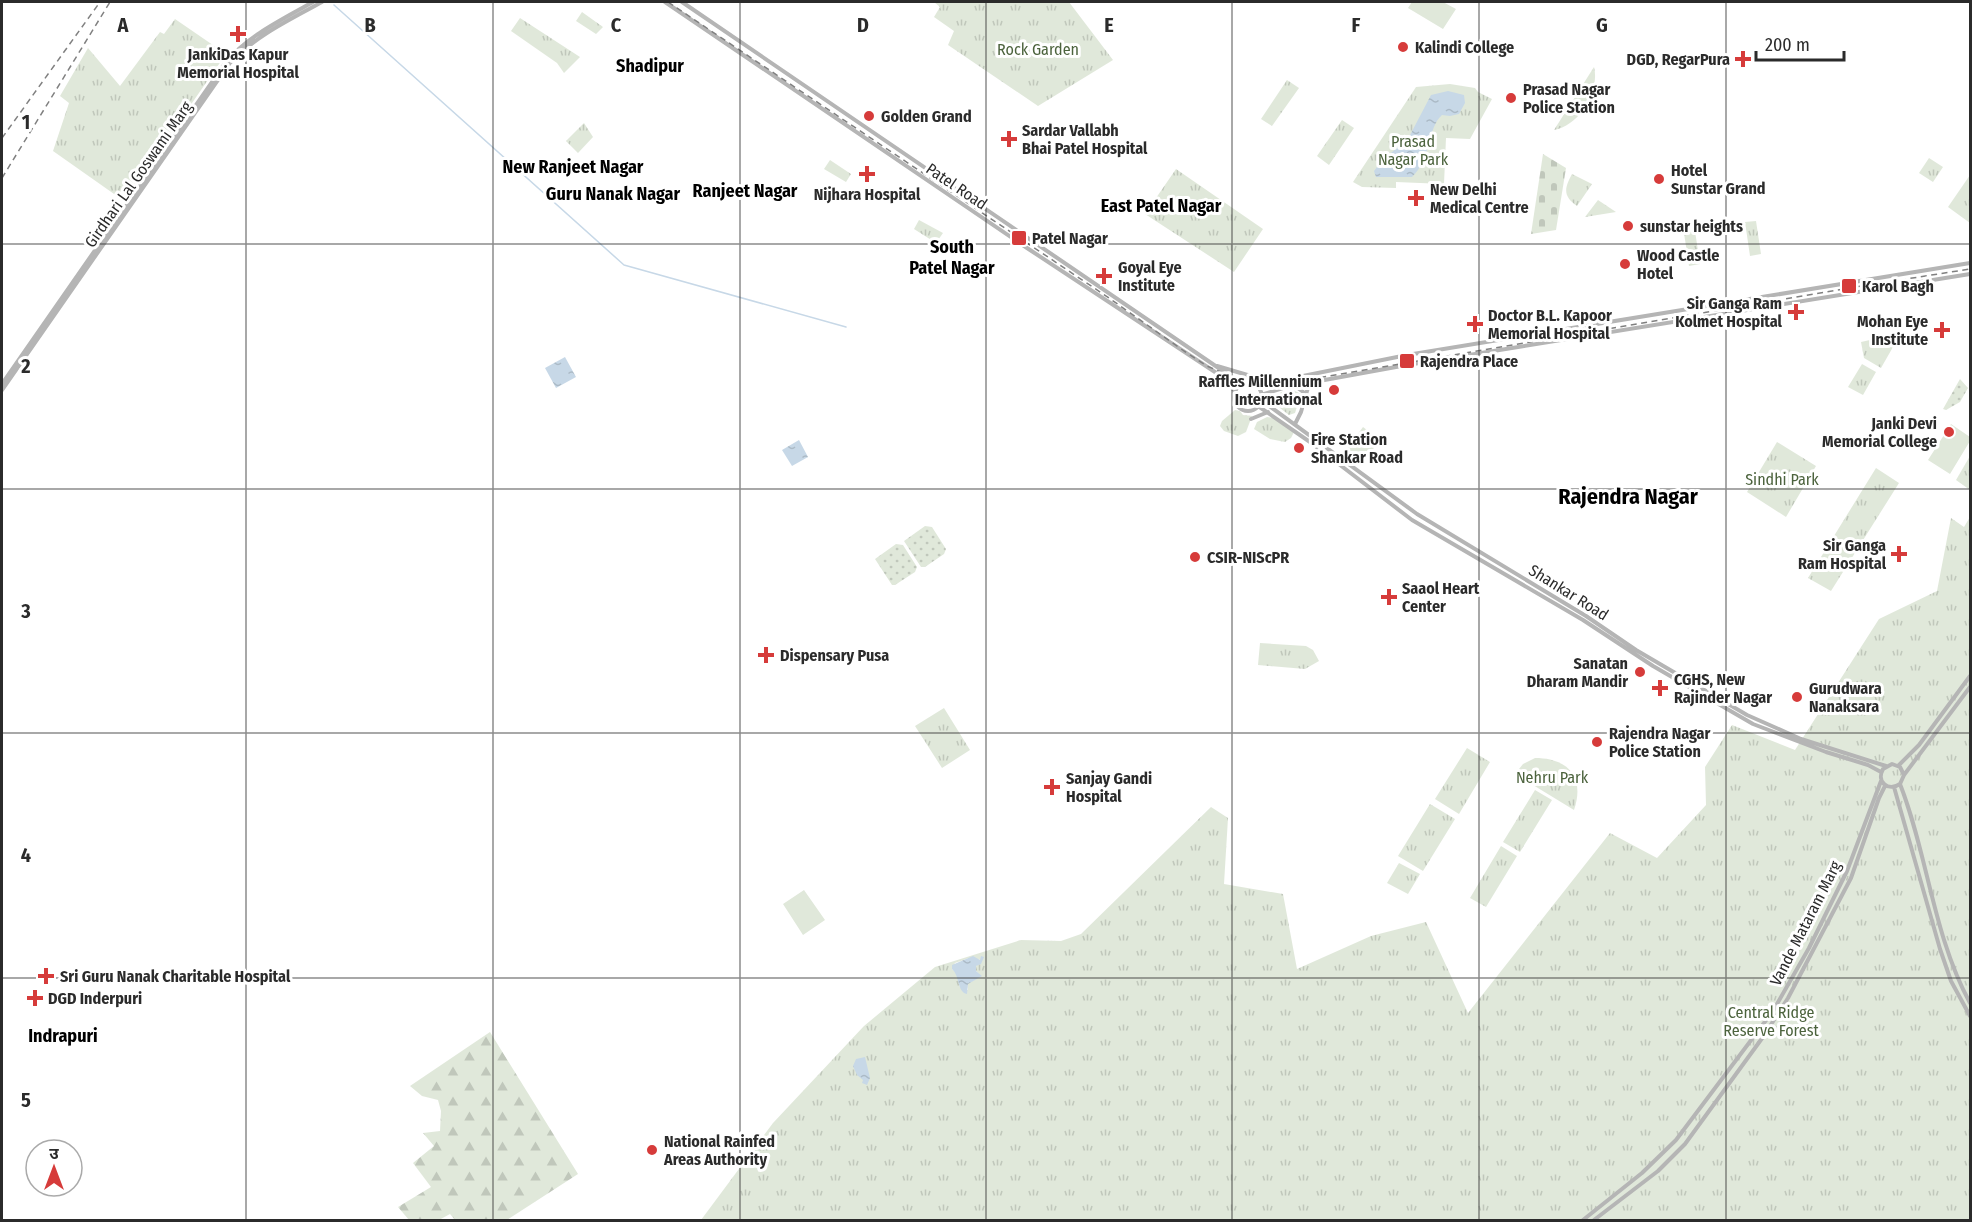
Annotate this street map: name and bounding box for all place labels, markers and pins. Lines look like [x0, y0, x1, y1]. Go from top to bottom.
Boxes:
marker: JankiDas Kapur Memorial Hospital [229, 25, 247, 43]
place label: Kalindi College [1415, 38, 1514, 57]
marker: Kalindi College [1396, 40, 1410, 54]
place label: JankiDas Kapur Memorial Hospital [177, 45, 299, 82]
place label: DGD, RegarPura [1627, 50, 1730, 69]
marker: DGD, RegarPura [1734, 50, 1752, 68]
place label: Prasad Nagar Police Station [1523, 80, 1615, 117]
marker: Prasad Nagar Police Station [1504, 91, 1518, 105]
place label: Golden Grand [881, 107, 972, 126]
marker: Golden Grand [862, 109, 876, 123]
place label: Sardar Vallabh Bhai Patel Hospital [1022, 121, 1148, 158]
marker: Sardar Vallabh Bhai Patel Hospital [1000, 130, 1018, 148]
place label: Hotel Sunstar Grand [1671, 161, 1766, 198]
marker: Nijhara Hospital [858, 165, 876, 183]
marker: Hotel Sunstar Grand [1652, 172, 1666, 186]
place label: New Delhi Medical Centre [1430, 180, 1529, 217]
place label: Nijhara Hospital [814, 185, 921, 204]
marker: New Delhi Medical Centre [1407, 189, 1425, 207]
place label: sunstar heights [1640, 217, 1743, 236]
marker: sunstar heights [1621, 219, 1635, 233]
marker: Patel Nagar [1010, 229, 1028, 247]
place label: Patel Nagar [1032, 229, 1108, 248]
place label: Wood Castle Hotel [1637, 246, 1719, 283]
marker: Wood Castle Hotel [1618, 257, 1632, 271]
place label: Goyal Eye Institute [1118, 258, 1182, 295]
marker: Goyal Eye Institute [1095, 267, 1113, 285]
marker: Karol Bagh [1840, 277, 1858, 295]
place label: Karol Bagh [1862, 277, 1934, 296]
place label: Sir Ganga Ram Kolmet Hospital [1675, 294, 1783, 331]
marker: Sir Ganga Ram Kolmet Hospital [1787, 303, 1805, 321]
place label: Doctor B.L. Kapoor Memorial Hospital [1488, 306, 1612, 343]
place label: Mohan Eye Institute [1857, 312, 1928, 349]
marker: Doctor B.L. Kapoor Memorial Hospital [1466, 315, 1484, 333]
marker: Mohan Eye Institute [1933, 321, 1951, 339]
marker: Rajendra Place [1398, 352, 1416, 370]
place label: Rajendra Place [1420, 352, 1518, 371]
place label: Raffles Millennium International [1198, 372, 1323, 409]
marker: Raffles Millennium International [1327, 383, 1341, 397]
place label: Janki Devi Memorial College [1822, 414, 1937, 451]
marker: Janki Devi Memorial College [1942, 425, 1956, 439]
place label: Fire Station Shankar Road [1311, 430, 1403, 467]
marker: Fire Station Shankar Road [1292, 441, 1306, 455]
place label: Sir Ganga Ram Hospital [1798, 536, 1887, 573]
marker: Sir Ganga Ram Hospital [1890, 545, 1908, 563]
place label: CSIR-NIScPR [1207, 548, 1290, 567]
marker: CSIR-NIScPR [1188, 550, 1202, 564]
place label: Saaol Heart Center [1402, 579, 1480, 616]
marker: Saaol Heart Center [1380, 588, 1398, 606]
marker: Dispensary Pusa [757, 646, 775, 664]
place label: Dispensary Pusa [780, 646, 889, 665]
place label: Sanatan Dharam Mandir [1527, 654, 1628, 691]
marker: Sanatan Dharam Mandir [1633, 665, 1647, 679]
place label: CGHS, New Rajinder Nagar [1674, 670, 1772, 707]
marker: CGHS, New Rajinder Nagar [1651, 679, 1669, 697]
place label: Gurudwara Nanaksara [1809, 679, 1882, 716]
marker: Gurudwara Nanaksara [1790, 690, 1804, 704]
place label: Rajendra Nagar Police Station [1609, 724, 1711, 761]
marker: Rajendra Nagar Police Station [1590, 735, 1604, 749]
place label: Sanjay Gandi Hospital [1066, 769, 1152, 806]
marker: Sanjay Gandi Hospital [1043, 778, 1061, 796]
marker: Sri Guru Nanak Charitable Hospital [37, 967, 55, 985]
place label: Sri Guru Nanak Charitable Hospital [60, 967, 291, 986]
marker: DGD Inderpuri [26, 989, 44, 1007]
place label: DGD Inderpuri [48, 989, 142, 1008]
place label: National Rainfed Areas Authority [663, 1132, 775, 1169]
marker: National Rainfed Areas Authority [645, 1143, 659, 1157]

